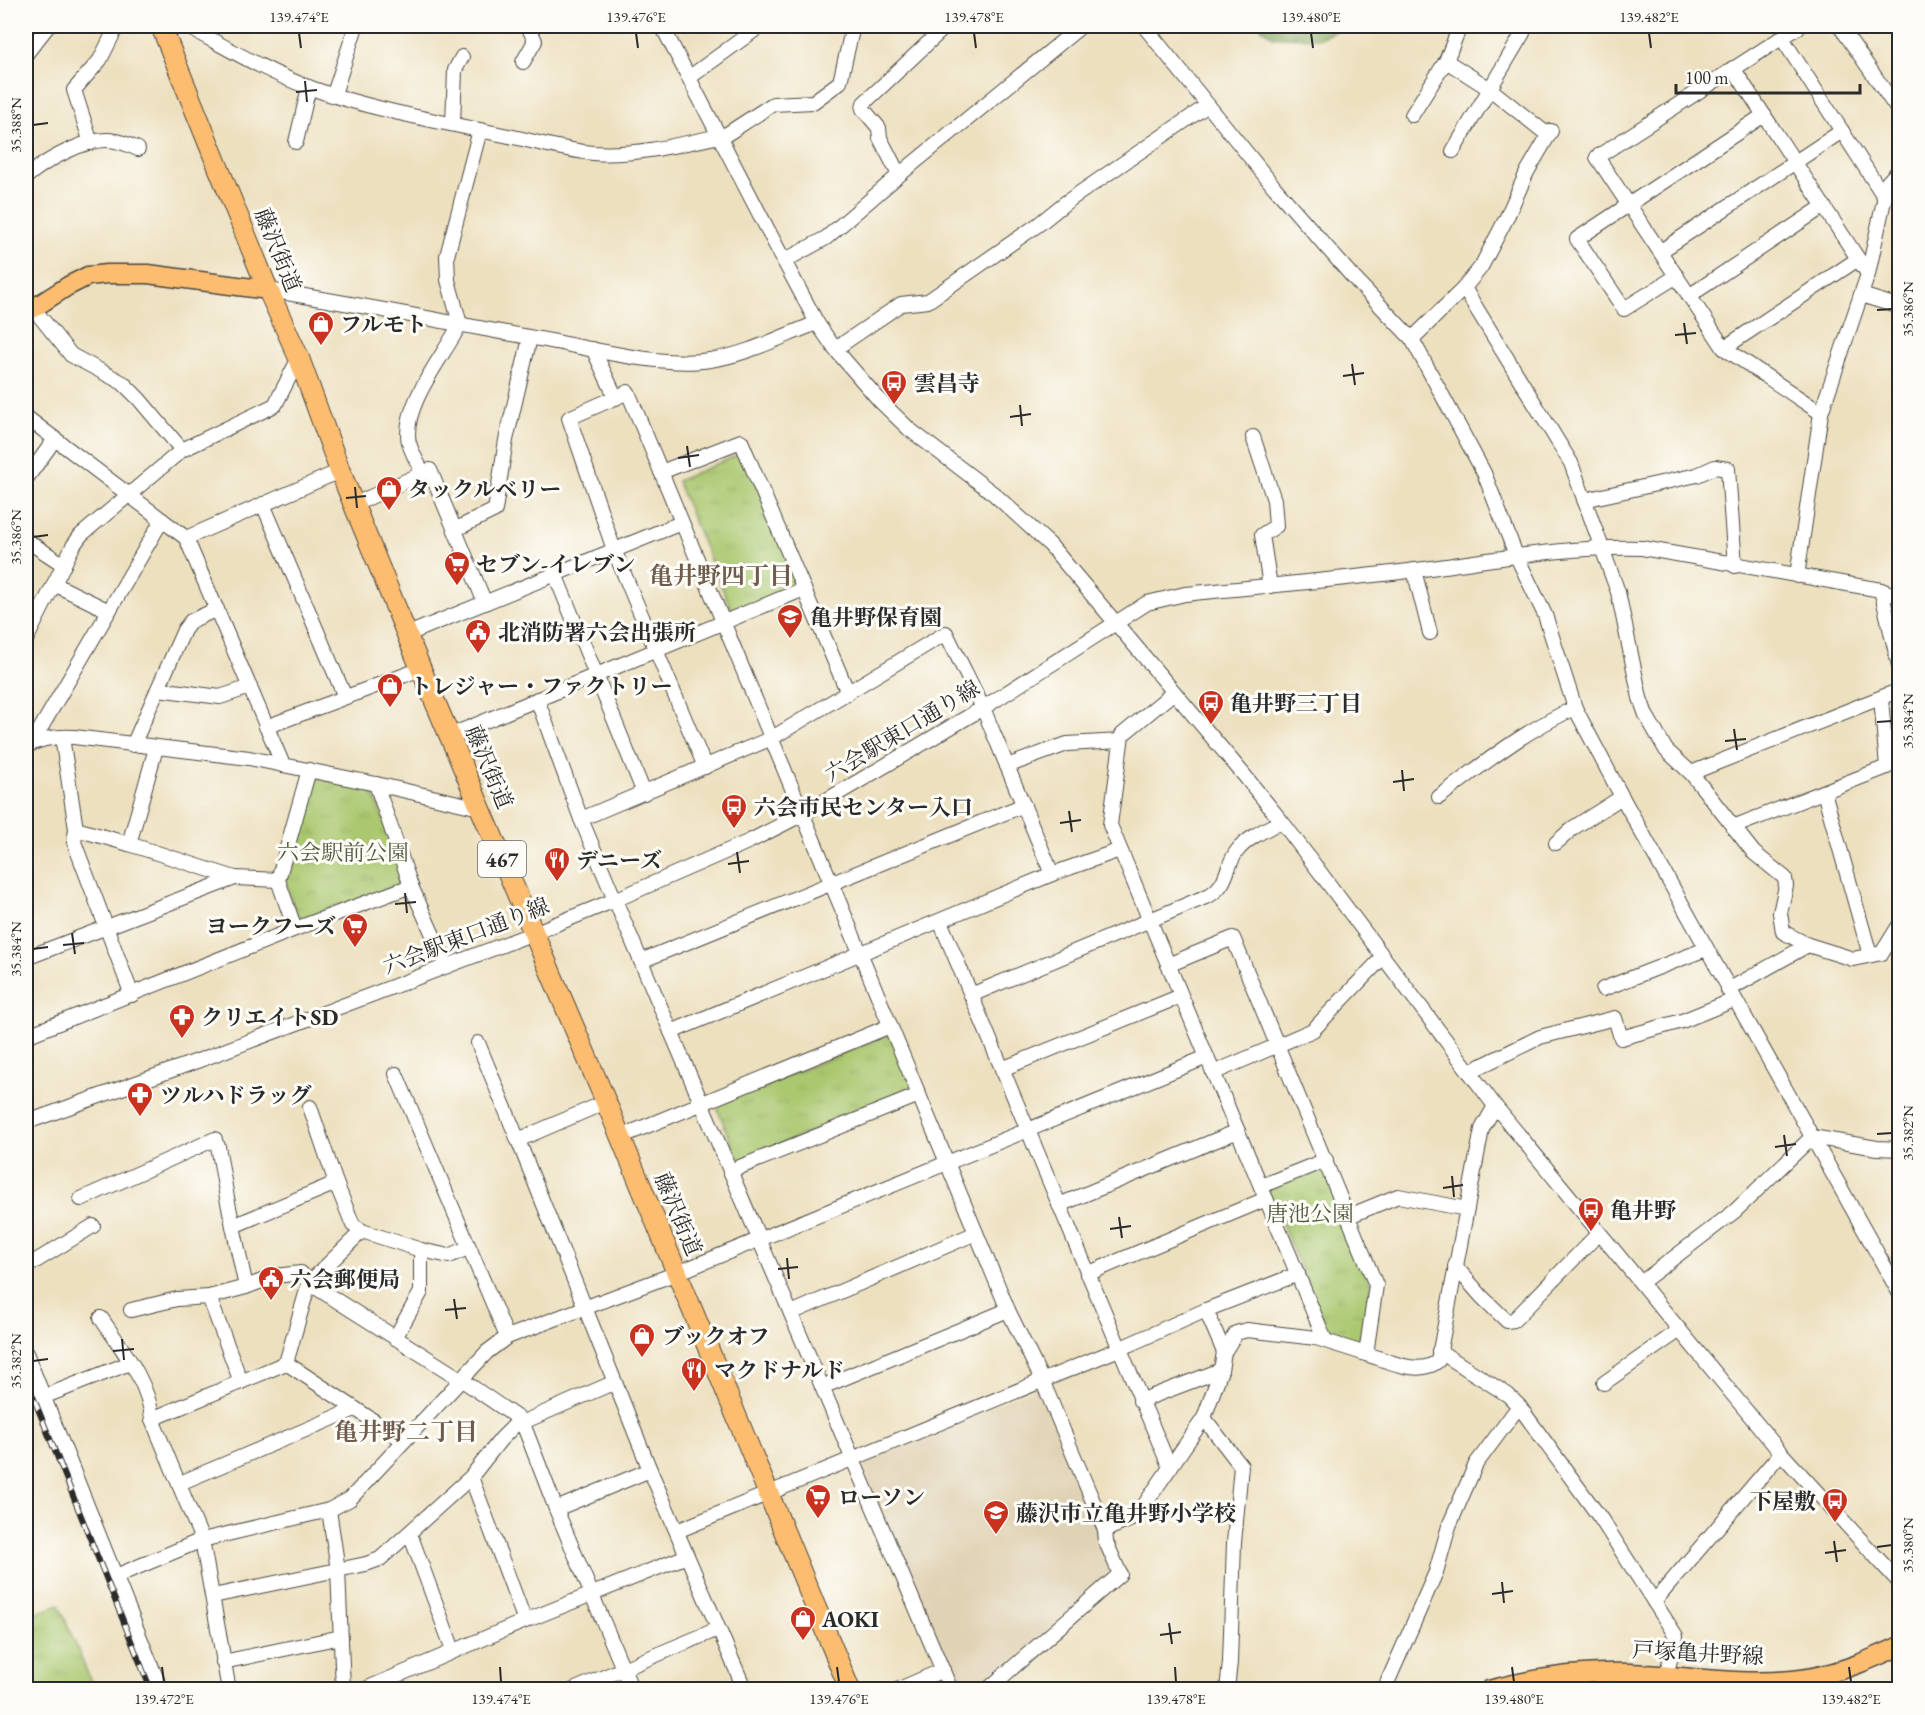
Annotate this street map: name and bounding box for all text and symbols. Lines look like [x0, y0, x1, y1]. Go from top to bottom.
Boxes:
text: 139.474°E [269, 7, 329, 26]
text: 139.476°E [606, 7, 666, 26]
text: 139.478°E [944, 7, 1004, 26]
text: 139.480°E [1281, 7, 1341, 26]
text: 139.482°E [1619, 7, 1679, 26]
scale bar [1676, 57, 1860, 95]
text: 100 m [1685, 66, 1729, 89]
text: 35.388°N [6, 97, 25, 153]
street label: 藤沢街道 [248, 204, 308, 296]
text: 35.386°N [1898, 281, 1917, 337]
shop icon: フルモト [306, 309, 336, 347]
place label: フルモト [340, 310, 427, 339]
bus stop icon: 雲昌寺 [879, 368, 909, 406]
place label: 雲昌寺 [914, 369, 980, 398]
shop icon: タックルベリー [374, 474, 404, 512]
place label: タックルベリー [408, 475, 561, 504]
text: 35.386°N [6, 509, 25, 565]
supermarket icon: セブン-イレブン [442, 549, 472, 587]
place label: セブン-イレブン [476, 550, 635, 579]
district label: 亀井野四丁目 [649, 560, 793, 591]
school or university icon: 亀井野保育園 [775, 602, 805, 640]
place label: 亀井野保育園 [810, 603, 942, 632]
public building icon: 北消防署六会出張所 [463, 617, 493, 655]
place label: 北消防署六会出張所 [498, 618, 696, 647]
shop icon: トレジャー・ファクトリー [375, 671, 405, 709]
place label: トレジャー・ファクトリー [410, 672, 673, 701]
street label: 六会駅東口通り線 [819, 673, 985, 789]
bus stop icon: 亀井野三丁目 [1196, 688, 1226, 726]
place label: 亀井野三丁目 [1230, 689, 1362, 718]
text: 35.384°N [1898, 693, 1917, 749]
street label: 藤沢街道 [458, 721, 520, 813]
bus stop icon: 六会市民センター入口 [719, 792, 749, 830]
place label: 六会市民センター入口 [754, 793, 973, 822]
park label: 六会駅前公園 [277, 838, 409, 867]
road number: 467 [478, 841, 526, 877]
restaurant icon: デニーズ [542, 845, 572, 883]
place label: デニーズ [576, 846, 662, 875]
street label: 六会駅東口通り線 [379, 891, 553, 981]
supermarket icon: ヨークフーズ [340, 911, 370, 949]
place label: ヨークフーズ [206, 912, 336, 941]
text: 35.384°N [6, 921, 25, 977]
pharmacy icon: クリエイトSD [167, 1002, 197, 1040]
place label: クリエイトSD [201, 1003, 338, 1032]
pharmacy icon: ツルハドラッグ [125, 1080, 155, 1118]
place label: ツルハドラッグ [160, 1081, 312, 1110]
text: 35.382°N [1898, 1105, 1917, 1161]
street label: 藤沢街道 [647, 1168, 709, 1260]
bus stop icon: 亀井野 [1576, 1195, 1606, 1233]
place label: 亀井野 [1610, 1196, 1677, 1225]
park label: 唐池公園 [1266, 1199, 1354, 1228]
public building icon: 六会郵便局 [256, 1264, 286, 1302]
place label: 六会郵便局 [290, 1265, 400, 1294]
shop icon: ブックオフ [627, 1321, 657, 1359]
place label: ブックオフ [662, 1322, 770, 1351]
text: 35.382°N [6, 1333, 25, 1389]
restaurant icon: マクドナルド [679, 1355, 709, 1393]
place label: マクドナルド [714, 1356, 845, 1385]
district label: 亀井野二丁目 [334, 1416, 478, 1447]
supermarket icon: ローソン [803, 1482, 833, 1520]
place label: ローソン [838, 1483, 925, 1512]
bus stop icon: 下屋敷 [1820, 1486, 1850, 1524]
place label: 下屋敷 [1750, 1487, 1816, 1516]
school or university icon: 藤沢市立亀井野小学校 [981, 1498, 1011, 1536]
place label: 藤沢市立亀井野小学校 [1016, 1499, 1236, 1528]
text: 35.380°N [1898, 1517, 1917, 1573]
shop icon: AOKI [788, 1604, 818, 1642]
place label: AOKI [821, 1605, 879, 1634]
street label: 戸塚亀井野線 [1631, 1635, 1765, 1671]
text: 139.472°E [134, 1689, 194, 1708]
text: 139.474°E [471, 1689, 531, 1708]
text: 139.476°E [809, 1689, 869, 1708]
text: 139.478°E [1146, 1689, 1206, 1708]
text: 139.480°E [1484, 1689, 1544, 1708]
text: 139.482°E [1821, 1689, 1881, 1708]

